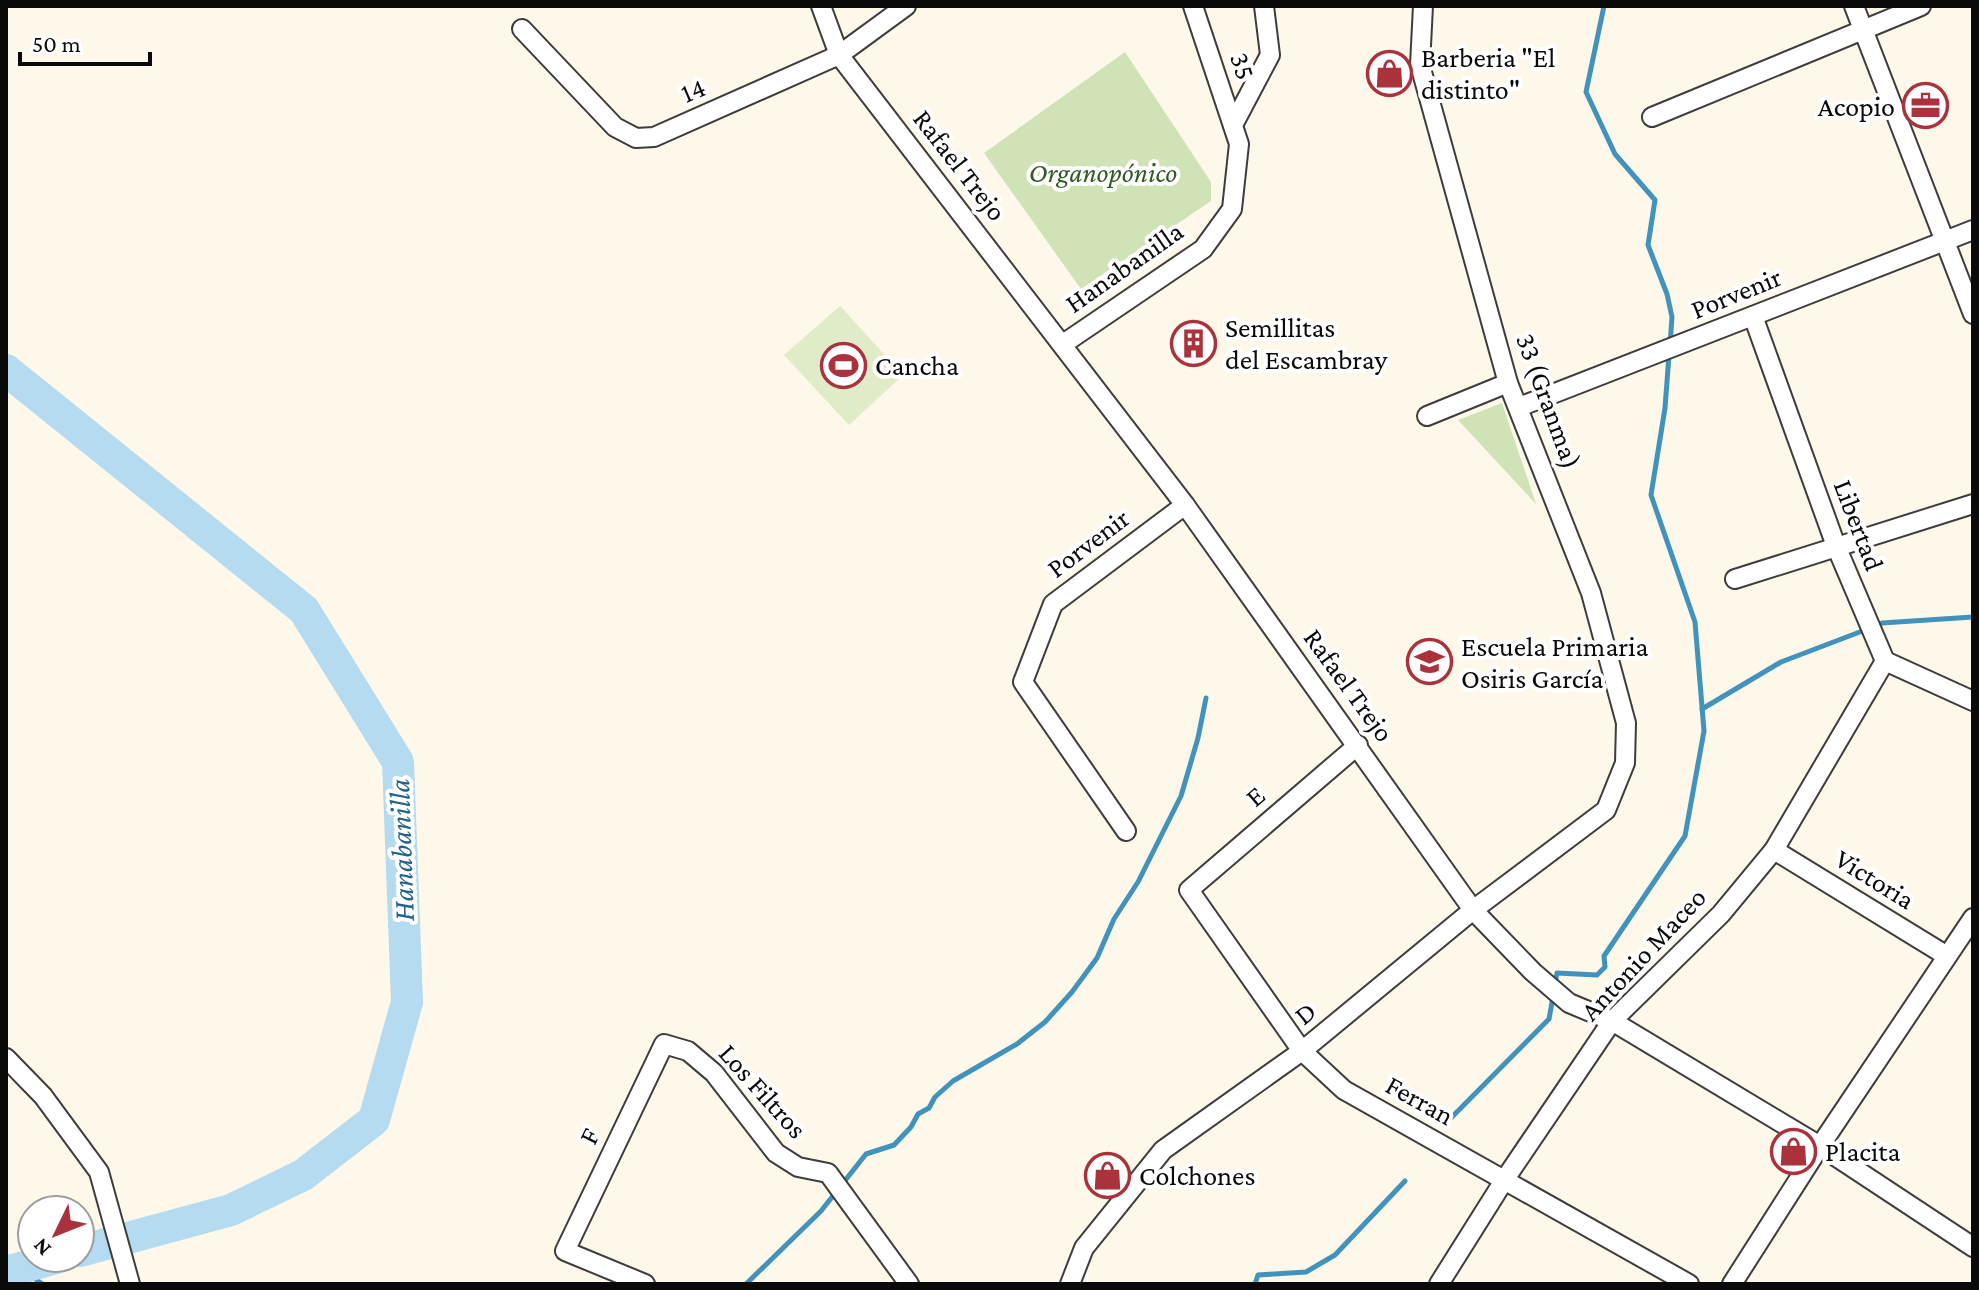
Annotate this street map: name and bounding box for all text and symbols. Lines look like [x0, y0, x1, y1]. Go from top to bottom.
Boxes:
scale bar [20, 16, 150, 66]
text: 50 m [32, 30, 81, 57]
place label: Barberia "El distinto" [1421, 42, 1555, 105]
street label: 35 [1224, 49, 1262, 83]
shop icon: Barberia "El distinto" [1366, 49, 1414, 97]
street label: 14 [676, 71, 710, 109]
office icon: Acopio [1902, 82, 1950, 130]
place label: Acopio [1818, 91, 1895, 122]
street label: Rafael Trejo [907, 103, 1013, 227]
park label: Organopónico [1029, 157, 1177, 188]
street label: Hanabanilla [1059, 215, 1189, 319]
street label: Porvenir [1686, 261, 1786, 325]
place label: Semillitas del Escambray [1225, 312, 1389, 375]
building icon: Semillitas del Escambray [1170, 319, 1218, 367]
street label: 33 (Granma) [1509, 329, 1588, 473]
sports icon: Cancha [820, 341, 868, 389]
place label: Cancha [875, 350, 959, 381]
street label: Libertad [1828, 475, 1891, 575]
street label: Porvenir [1041, 502, 1135, 584]
street label: Rafael Trejo [1298, 622, 1400, 748]
place label: Escuela Primaria Osiris García [1461, 631, 1649, 694]
school or university icon: Escuela Primaria Osiris García [1406, 638, 1454, 686]
water label: Hanabanilla [382, 778, 420, 922]
street label: E [1239, 779, 1271, 813]
street label: Victoria [1830, 843, 1920, 915]
street label: Antonio Maceo [1574, 882, 1712, 1026]
street label: D [1288, 995, 1322, 1031]
street label: Los Filtros [713, 1038, 813, 1144]
street label: Ferran [1381, 1069, 1459, 1131]
street label: F [572, 1123, 606, 1149]
shop icon: Placita [1770, 1127, 1818, 1175]
place label: Placita [1825, 1136, 1900, 1167]
shop icon: Colchones [1084, 1151, 1132, 1199]
place label: Colchones [1139, 1160, 1255, 1191]
north arrow [16, 1194, 96, 1274]
text: N [27, 1233, 56, 1261]

